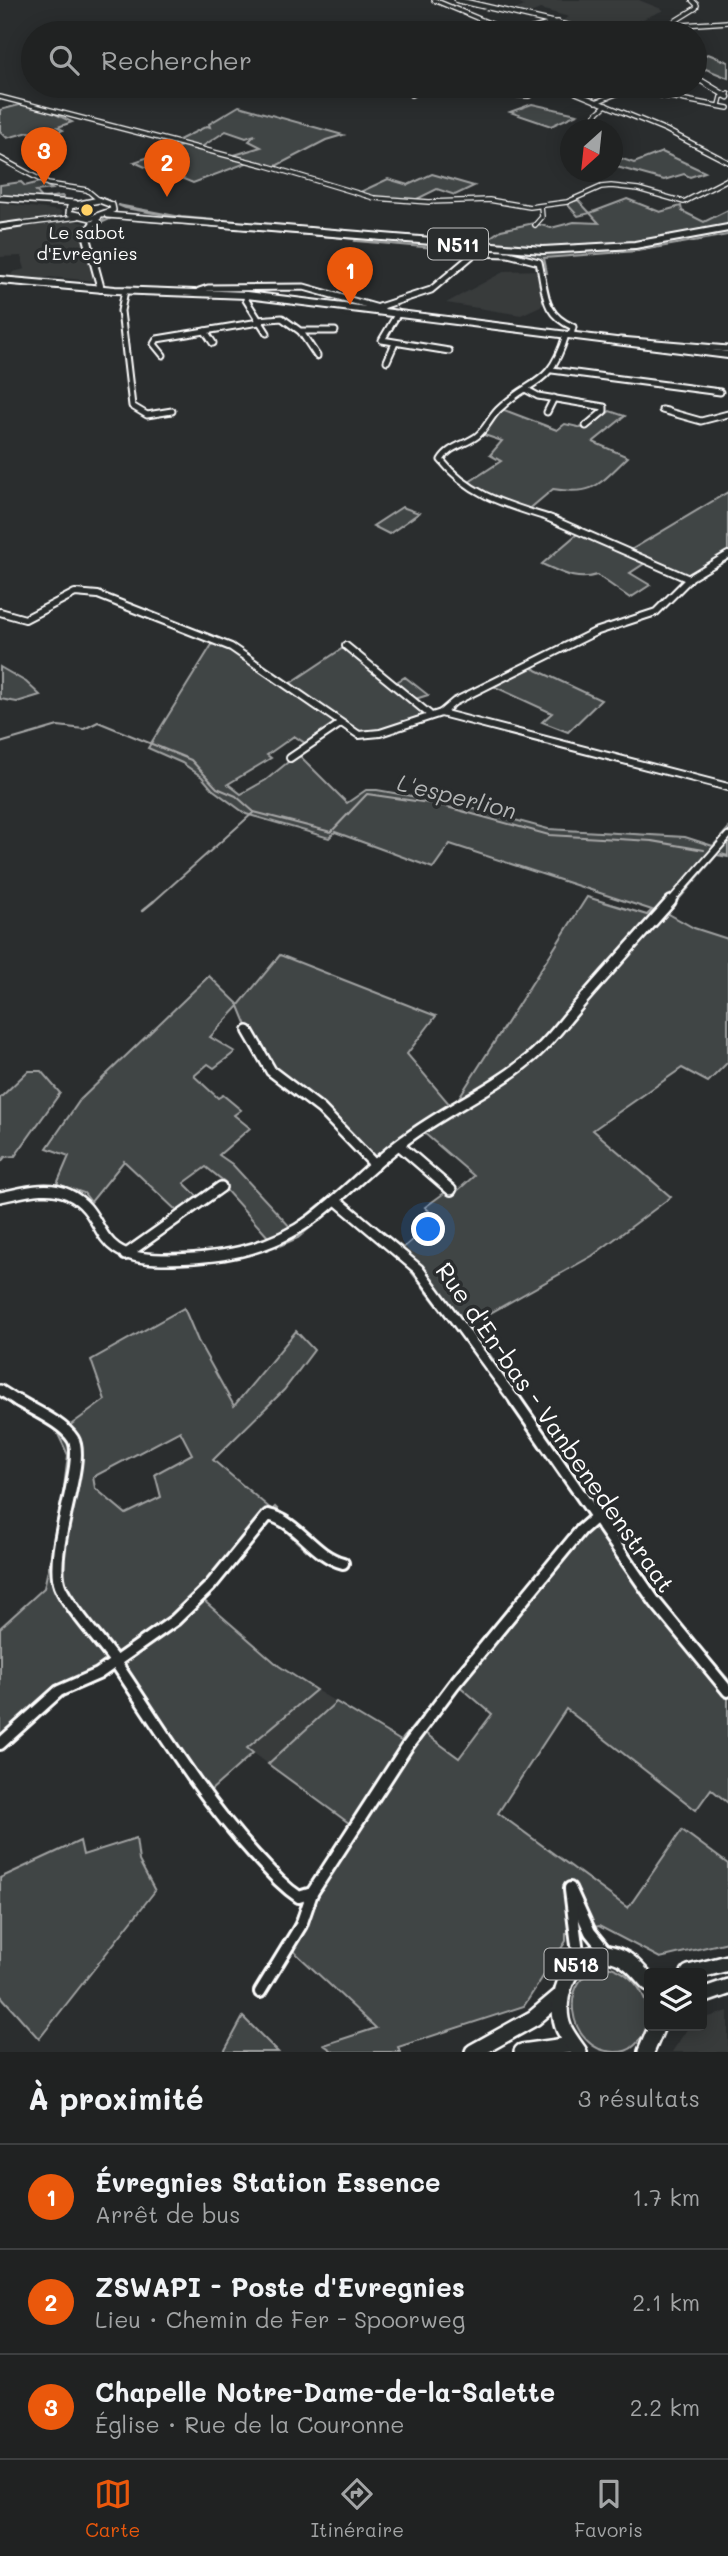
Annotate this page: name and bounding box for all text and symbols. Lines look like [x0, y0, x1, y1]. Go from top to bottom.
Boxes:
search box [21, 21, 707, 98]
icon: search [45, 41, 83, 79]
text: Rechercher [101, 43, 252, 77]
north arrow [560, 119, 623, 182]
pin: 3 [21, 127, 67, 185]
pin: 2 [144, 139, 190, 197]
marker: Le sabot d'Evregnies [79, 202, 95, 218]
place label: Le sabot d'Evregnies [36, 220, 138, 265]
road number: N511 [428, 228, 488, 260]
pin: 1 [327, 247, 373, 305]
water label: L'esperlion [394, 767, 520, 825]
your location [411, 1212, 445, 1246]
street label: Rue d'En-bas - Vanbenedenstraat [430, 1256, 682, 1598]
road number: N518 [544, 1948, 608, 1980]
map controls [644, 1968, 707, 2031]
button: layers [644, 1968, 707, 2031]
text: À proximité [28, 2078, 204, 2118]
text: 3 résultats [578, 2083, 700, 2113]
text: Évregnies Station Essence [95, 2165, 440, 2199]
text: 1 [46, 2182, 56, 2212]
text: 1.7 km [632, 2182, 700, 2212]
text: Arrêt de bus [95, 2199, 240, 2229]
text: ZSWAPI - Poste d'Evregnies [95, 2270, 465, 2304]
text: 2 [45, 2287, 57, 2317]
text: 2.1 km [632, 2287, 700, 2317]
text: Lieu · Chemin de Fer - Spoorweg [95, 2304, 465, 2334]
text: Chapelle Notre-Dame-de-la-Salette [95, 2375, 555, 2409]
text: 3 [44, 2392, 58, 2422]
text: 2.2 km [630, 2392, 700, 2422]
text: Église · Rue de la Couronne [95, 2409, 405, 2439]
tab: Carte [85, 2475, 140, 2542]
tab: Itinéraire [311, 2475, 404, 2542]
tab: Favoris [574, 2475, 643, 2542]

